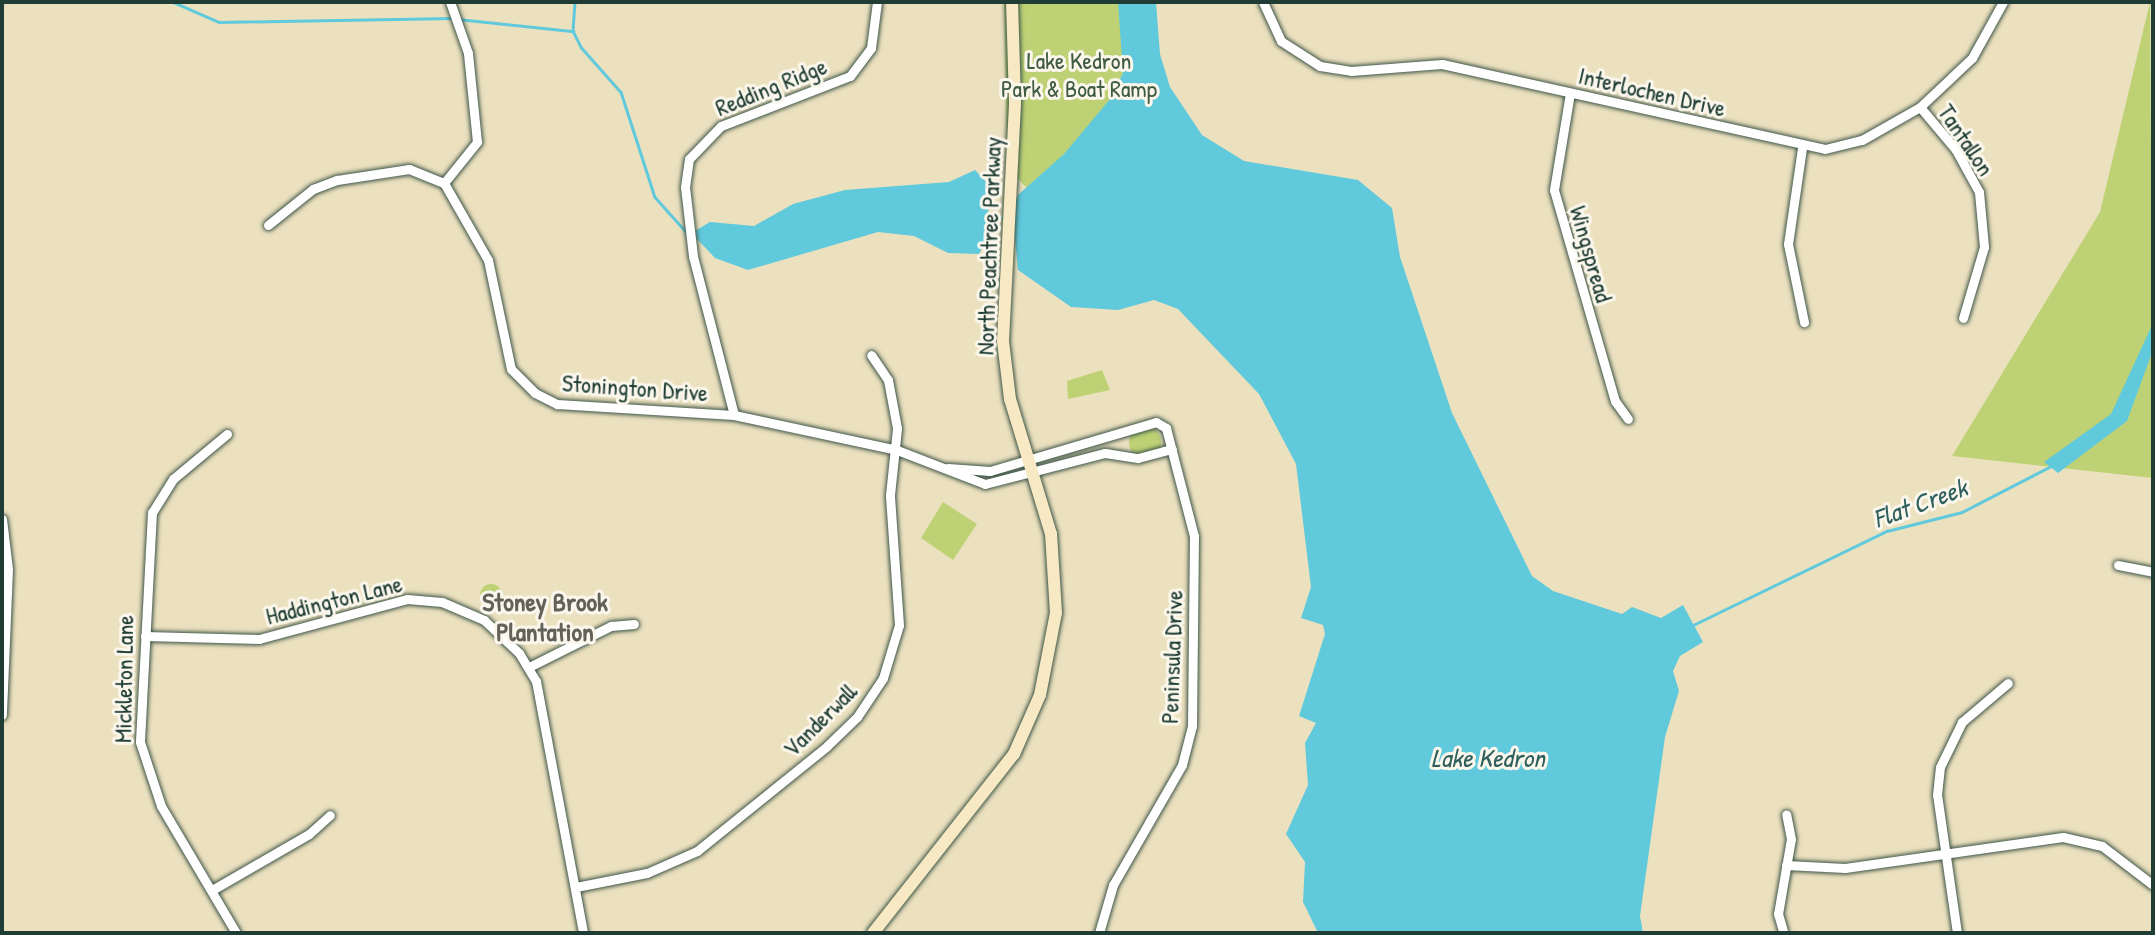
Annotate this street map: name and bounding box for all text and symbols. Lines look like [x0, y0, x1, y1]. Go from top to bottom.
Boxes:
park label: Lake Kedron Park & Boat Ramp [1001, 47, 1157, 103]
street label: Redding Ridge [711, 52, 831, 122]
street label: Interlochen Drive [1576, 61, 1728, 123]
street label: Tantallon [1932, 99, 2000, 181]
street label: North Peachtree Parkway [971, 136, 1007, 356]
street label: Wingspread [1564, 203, 1618, 305]
street label: Stonington Drive [561, 369, 709, 407]
water label: Flat Creek [1869, 472, 1971, 534]
street label: Haddington Lane [263, 569, 405, 631]
district label: Stoney Brook Plantation [482, 586, 608, 648]
street label: Peninsula Drive [1155, 590, 1189, 724]
street label: Mickleton Lane [108, 615, 140, 743]
street label: Vanderwall [777, 677, 863, 763]
water label: Lake Kedron [1431, 742, 1545, 774]

